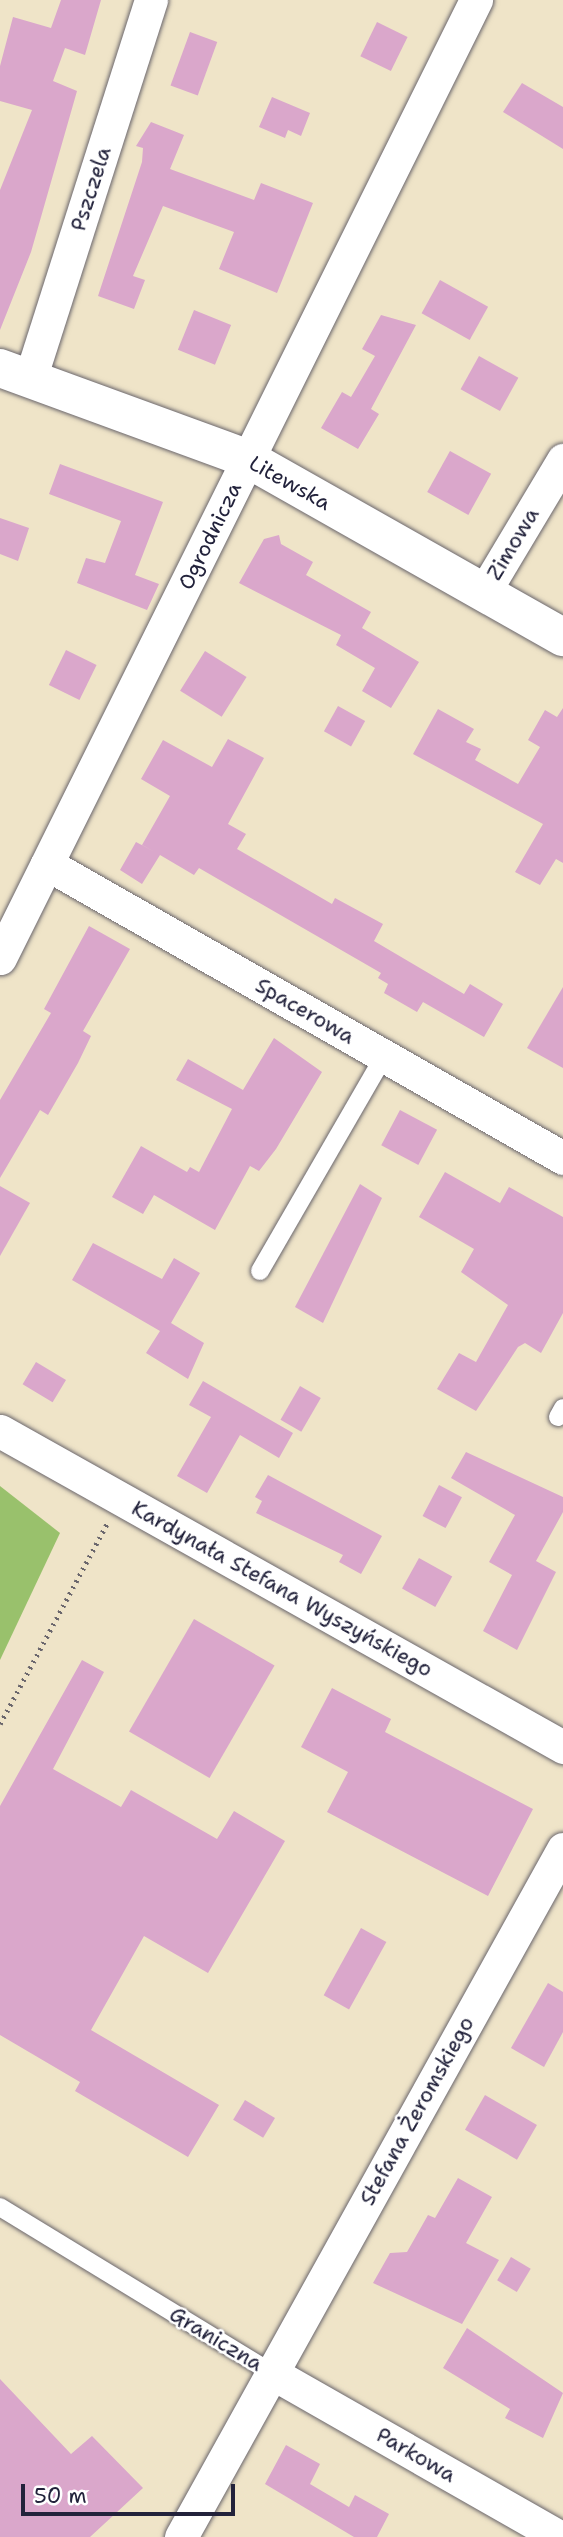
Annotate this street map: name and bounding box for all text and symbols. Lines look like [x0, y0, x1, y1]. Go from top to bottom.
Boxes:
street label: Pszczela [66, 144, 116, 234]
street label: Litewska [245, 450, 335, 516]
street label: Ogrodnicza [173, 478, 247, 594]
street label: Zimowa [482, 503, 544, 585]
street label: Spacerowa [251, 973, 359, 1049]
street label: Kardynała Stefana Wyszyńskiego [127, 1496, 437, 1682]
street label: Stefana Żeromskiego [355, 2012, 479, 2210]
street label: Graniczna [165, 2301, 267, 2377]
street label: Parkowa [372, 2422, 460, 2488]
scale bar [24, 2470, 238, 2514]
text: 50 m [34, 2482, 87, 2510]

